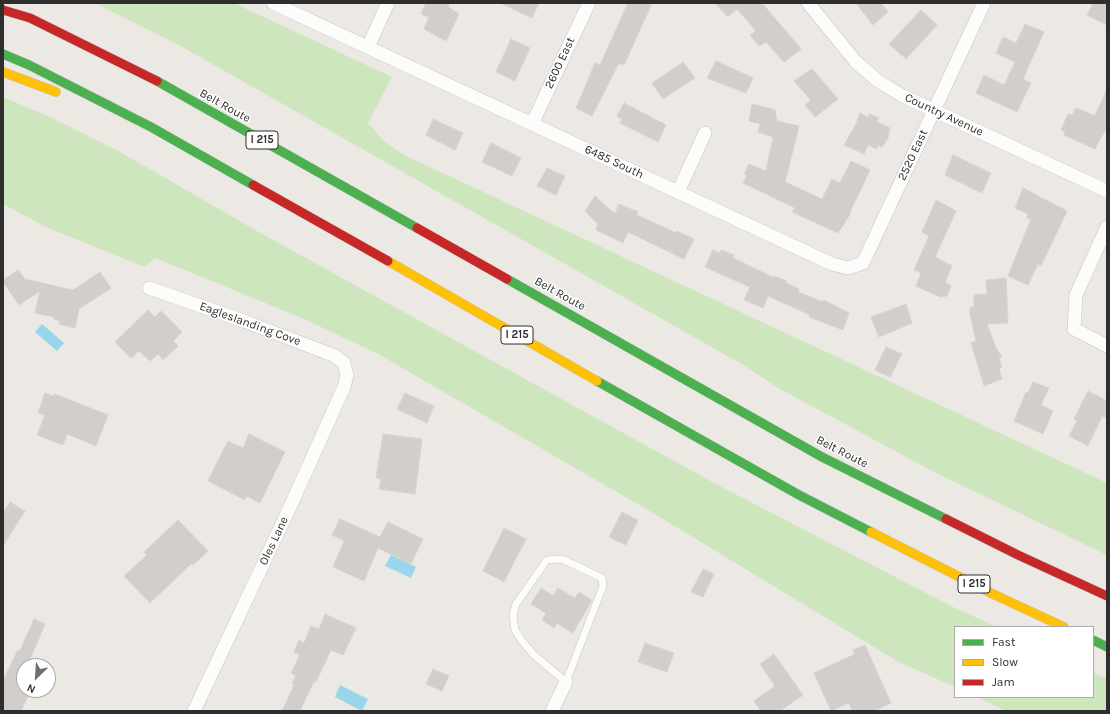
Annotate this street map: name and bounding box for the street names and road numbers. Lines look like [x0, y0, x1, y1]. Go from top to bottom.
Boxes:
street label: 2600 East [542, 35, 578, 91]
street label: Belt Route [197, 86, 253, 126]
street label: Country Avenue [902, 90, 986, 140]
street label: 2520 East [895, 127, 931, 183]
road number: I 215 [246, 131, 278, 149]
street label: 6485 South [582, 142, 646, 182]
street label: Belt Route [532, 274, 588, 314]
street label: Eagleslanding Cove [197, 299, 303, 349]
road number: I 215 [501, 326, 533, 344]
street label: Belt Route [814, 433, 870, 471]
street label: Oles Lane [256, 514, 292, 568]
road number: I 215 [958, 575, 990, 593]

